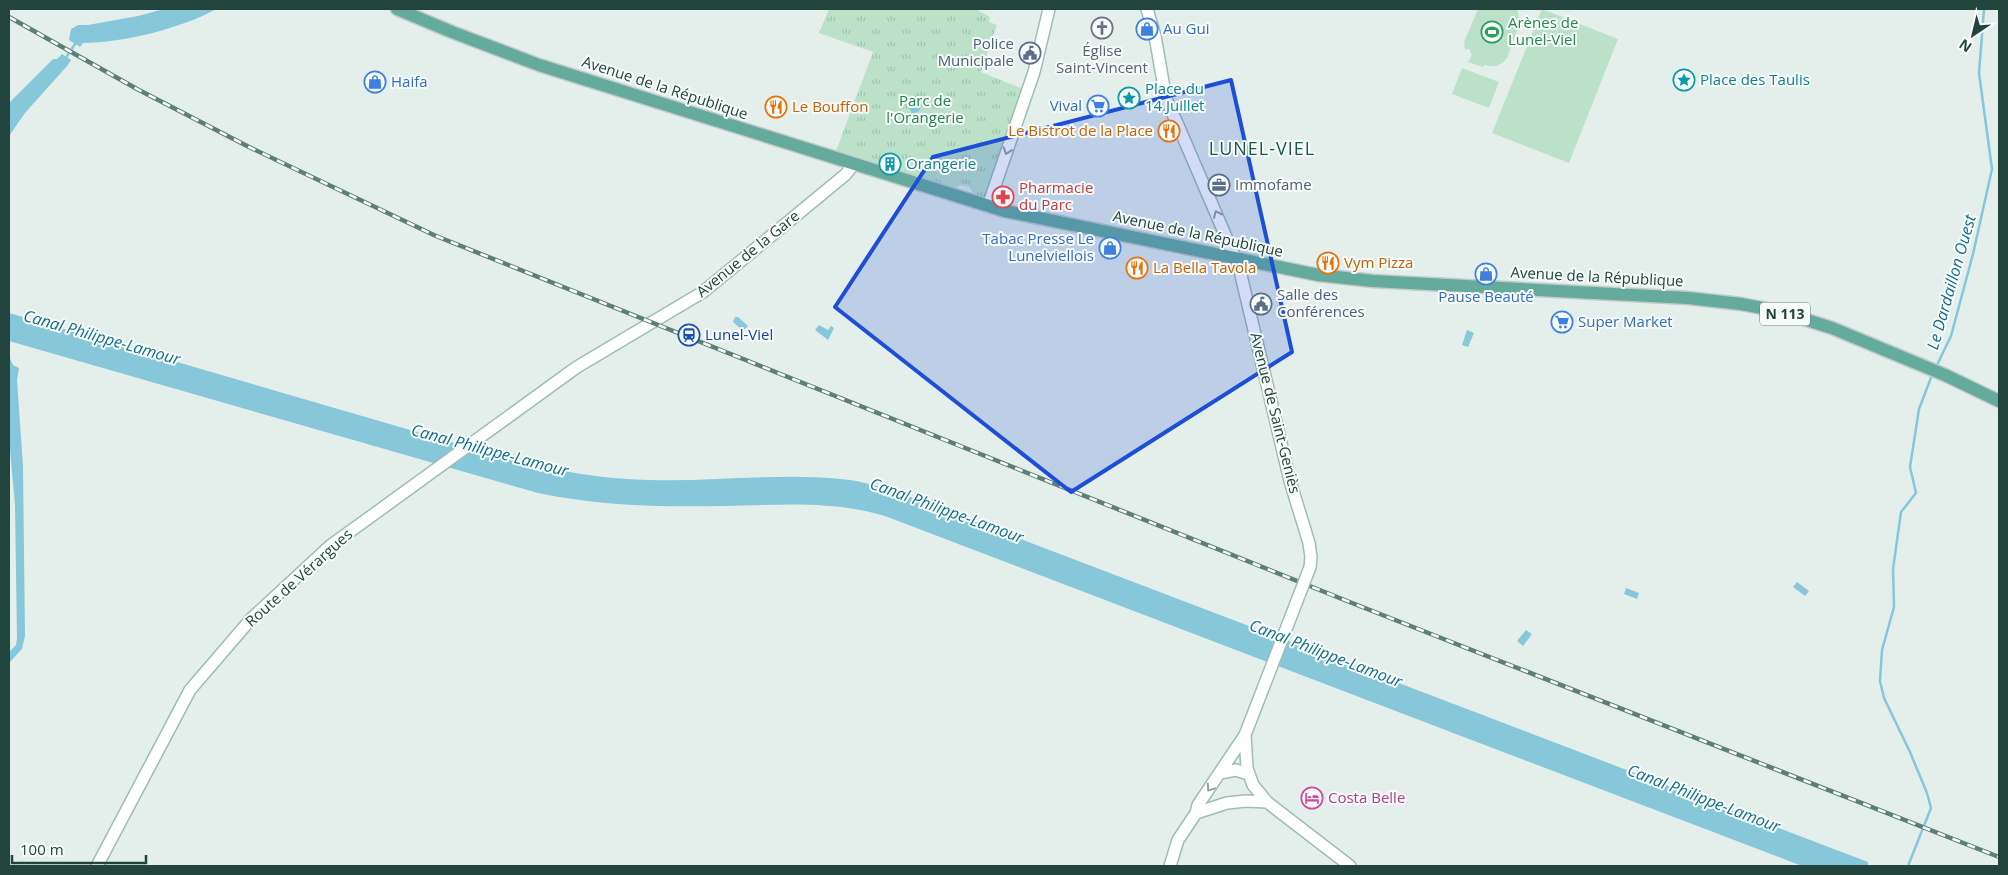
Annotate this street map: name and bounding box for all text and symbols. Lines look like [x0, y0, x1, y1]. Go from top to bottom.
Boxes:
north arrow [1948, 10, 1998, 60]
place label: Arènes de Lunel-Viel [1508, 12, 1578, 49]
church icon: Église Saint-Vincent [1090, 16, 1114, 40]
shop icon: Au Gui [1135, 17, 1159, 41]
place label: Au Gui [1163, 18, 1209, 38]
sports icon: Arènes de Lunel-Viel [1480, 20, 1504, 44]
place label: Police Municipale [938, 33, 1014, 70]
text: N [1955, 35, 1975, 57]
place label: Église Saint-Vincent [1056, 40, 1148, 77]
public building icon: Police Municipale [1018, 41, 1042, 65]
street label: Avenue de la République [580, 51, 751, 123]
place icon: Place des Taulis [1672, 68, 1696, 92]
place label: Place des Taulis [1700, 69, 1810, 89]
shop icon: Haifa [363, 70, 387, 94]
place label: Haifa [391, 71, 428, 91]
place label: Place du 14 Juillet [1145, 78, 1204, 115]
place icon: Place du 14 Juillet [1117, 86, 1141, 110]
park label: Parc de l'Orangerie [886, 90, 964, 127]
supermarket icon: Vival [1086, 94, 1110, 118]
restaurant icon: Le Bouffon [764, 95, 788, 119]
place label: Vival [1050, 95, 1082, 115]
place label: Le Bouffon [792, 96, 868, 116]
restaurant icon: Le Bistrot de la Place [1157, 119, 1181, 143]
place label: Le Bistrot de la Place [1008, 120, 1153, 140]
district label: LUNEL-VIEL [1209, 136, 1315, 160]
one-way arrow [1003, 147, 1013, 155]
building icon: Orangerie [878, 152, 902, 176]
place label: Orangerie [906, 153, 976, 173]
office icon: Immofame [1207, 173, 1231, 197]
place label: Immofame [1235, 174, 1312, 194]
place label: Pharmacie du Parc [1019, 177, 1093, 214]
pharmacy icon: Pharmacie du Parc [991, 185, 1015, 209]
street label: Avenue de la Gare [692, 205, 803, 301]
street label: Avenue de la République [1111, 205, 1285, 261]
one-way arrow [1213, 210, 1224, 219]
water label: Le Dardaillon Ouest [1921, 211, 1981, 352]
place label: Tabac Presse Le Lunelviellois [982, 228, 1094, 265]
shop icon: Tabac Presse Le Lunelviellois [1098, 236, 1122, 260]
restaurant icon: Vym Pizza [1316, 251, 1340, 275]
place label: Vym Pizza [1344, 252, 1413, 272]
restaurant icon: La Bella Tavola [1125, 256, 1149, 280]
place label: La Bella Tavola [1153, 257, 1256, 277]
street label: Avenue de la République [1510, 261, 1684, 291]
shop icon: Pause Beauté [1474, 262, 1498, 286]
place label: Salle des Conférences [1277, 284, 1365, 321]
place label: Pause Beauté [1438, 286, 1534, 306]
public building icon: Salle des Conférences [1249, 292, 1273, 316]
road number: N 113 [1760, 302, 1810, 326]
water label: Canal Philippe-Lamour [21, 304, 184, 370]
supermarket icon: Super Market [1550, 310, 1574, 334]
place label: Super Market [1578, 311, 1673, 331]
station icon: Lunel-Viel [677, 323, 701, 347]
place label: Lunel-Viel [705, 324, 773, 344]
street label: Avenue de Saint-Geniès [1246, 330, 1306, 495]
water label: Canal Philippe-Lamour [409, 418, 572, 482]
water label: Canal Philippe-Lamour [867, 472, 1028, 548]
street label: Route de Vérargues [241, 524, 356, 631]
water label: Canal Philippe-Lamour [1246, 614, 1406, 693]
water label: Canal Philippe-Lamour [1624, 759, 1784, 838]
one-way arrow [1207, 782, 1216, 792]
hotel icon: Costa Belle [1300, 786, 1324, 810]
place label: Costa Belle [1328, 787, 1405, 807]
scale bar [12, 832, 146, 864]
text: 100 m [20, 839, 64, 859]

